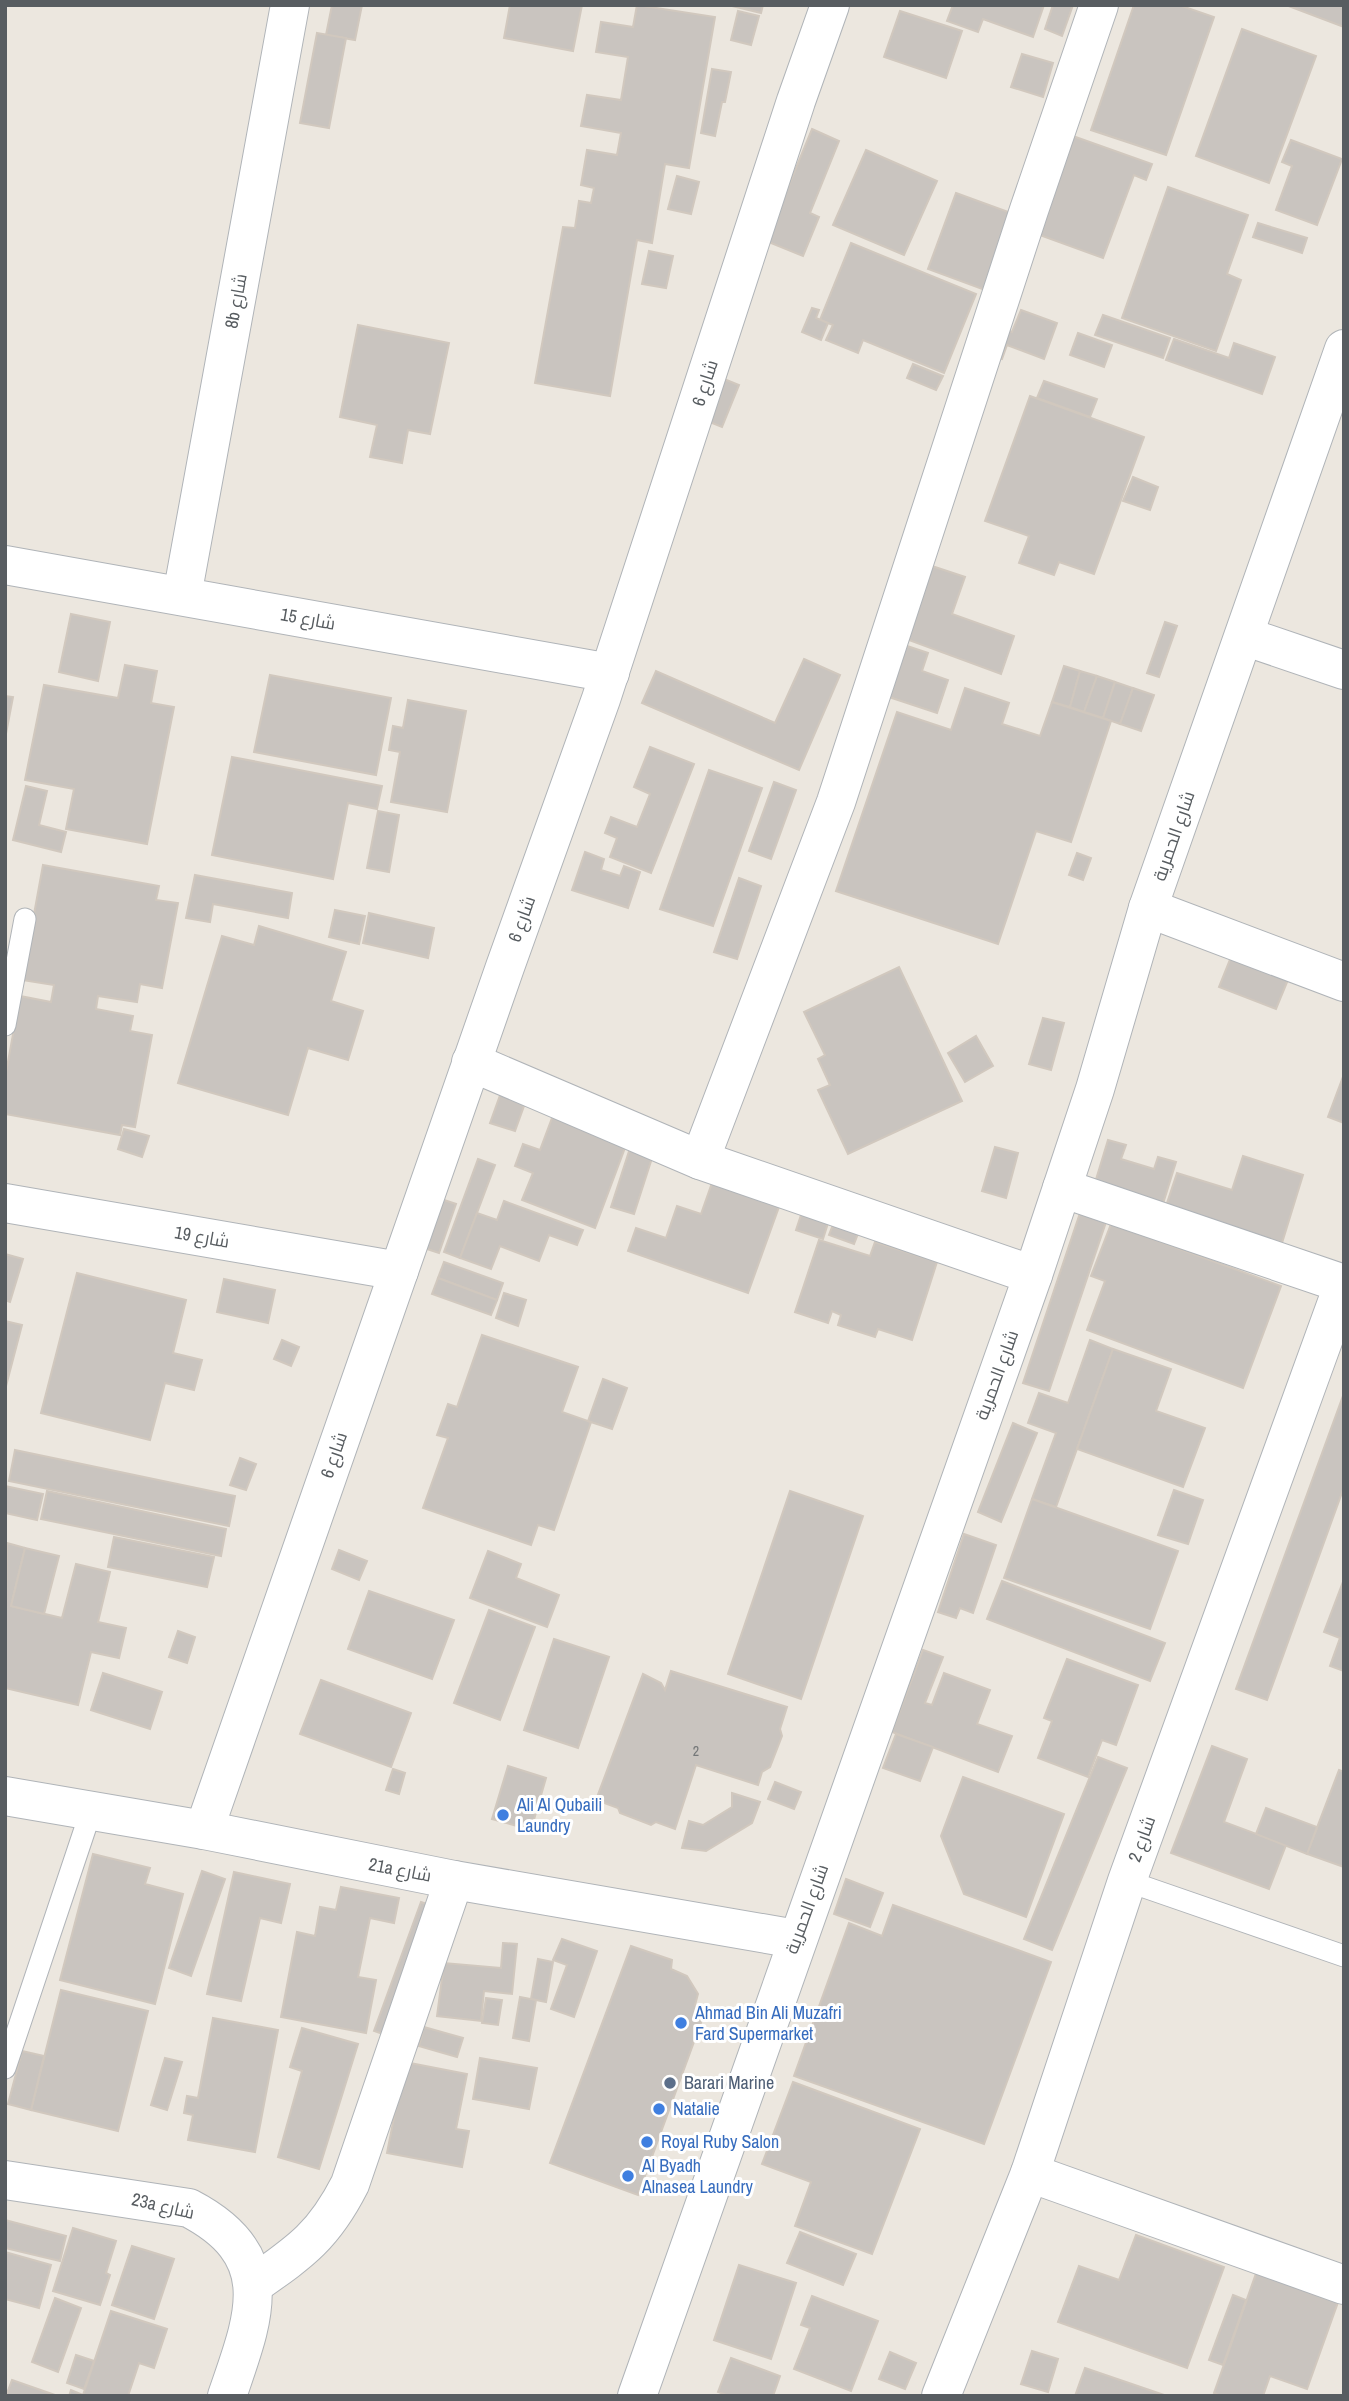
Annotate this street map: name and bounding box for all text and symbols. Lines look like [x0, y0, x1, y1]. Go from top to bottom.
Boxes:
street label: 8b شارع [218, 271, 253, 330]
street label: شارع 6 [685, 357, 724, 409]
street label: شارع 15 [279, 601, 338, 636]
street label: شارع الحمرية [1146, 787, 1201, 884]
street label: شارع 6 [502, 892, 541, 945]
street label: شارع 19 [173, 1219, 232, 1254]
street label: شارع الحمرية [969, 1326, 1024, 1423]
street label: شارع 6 [314, 1428, 353, 1481]
house number: 2 [693, 1742, 699, 1760]
place label: Ali Al Qubaili Laundry [516, 1792, 602, 1838]
marker: Ali Al Qubaili Laundry [495, 1807, 511, 1823]
street label: شارع 2 [1122, 1812, 1161, 1865]
street label: 21a شارع [366, 1851, 434, 1888]
street label: شارع الحمرية [779, 1860, 834, 1957]
place label: Ahmad Bin Ali Muzafri Fard Supermarket [694, 2000, 842, 2046]
marker: Ahmad Bin Ali Muzafri Fard Supermarket [673, 2015, 689, 2031]
place label: Barari Marine [684, 2070, 774, 2095]
marker: Barari Marine [662, 2075, 678, 2091]
place label: Natalie [673, 2096, 720, 2121]
marker: Natalie [651, 2101, 667, 2117]
place label: Royal Ruby Salon [661, 2129, 779, 2154]
marker: Royal Ruby Salon [639, 2134, 655, 2150]
place label: Al Byadh Alnasea Laundry [641, 2153, 753, 2199]
marker: Al Byadh Alnasea Laundry [620, 2168, 636, 2184]
street label: 23a شارع [129, 2186, 197, 2225]

